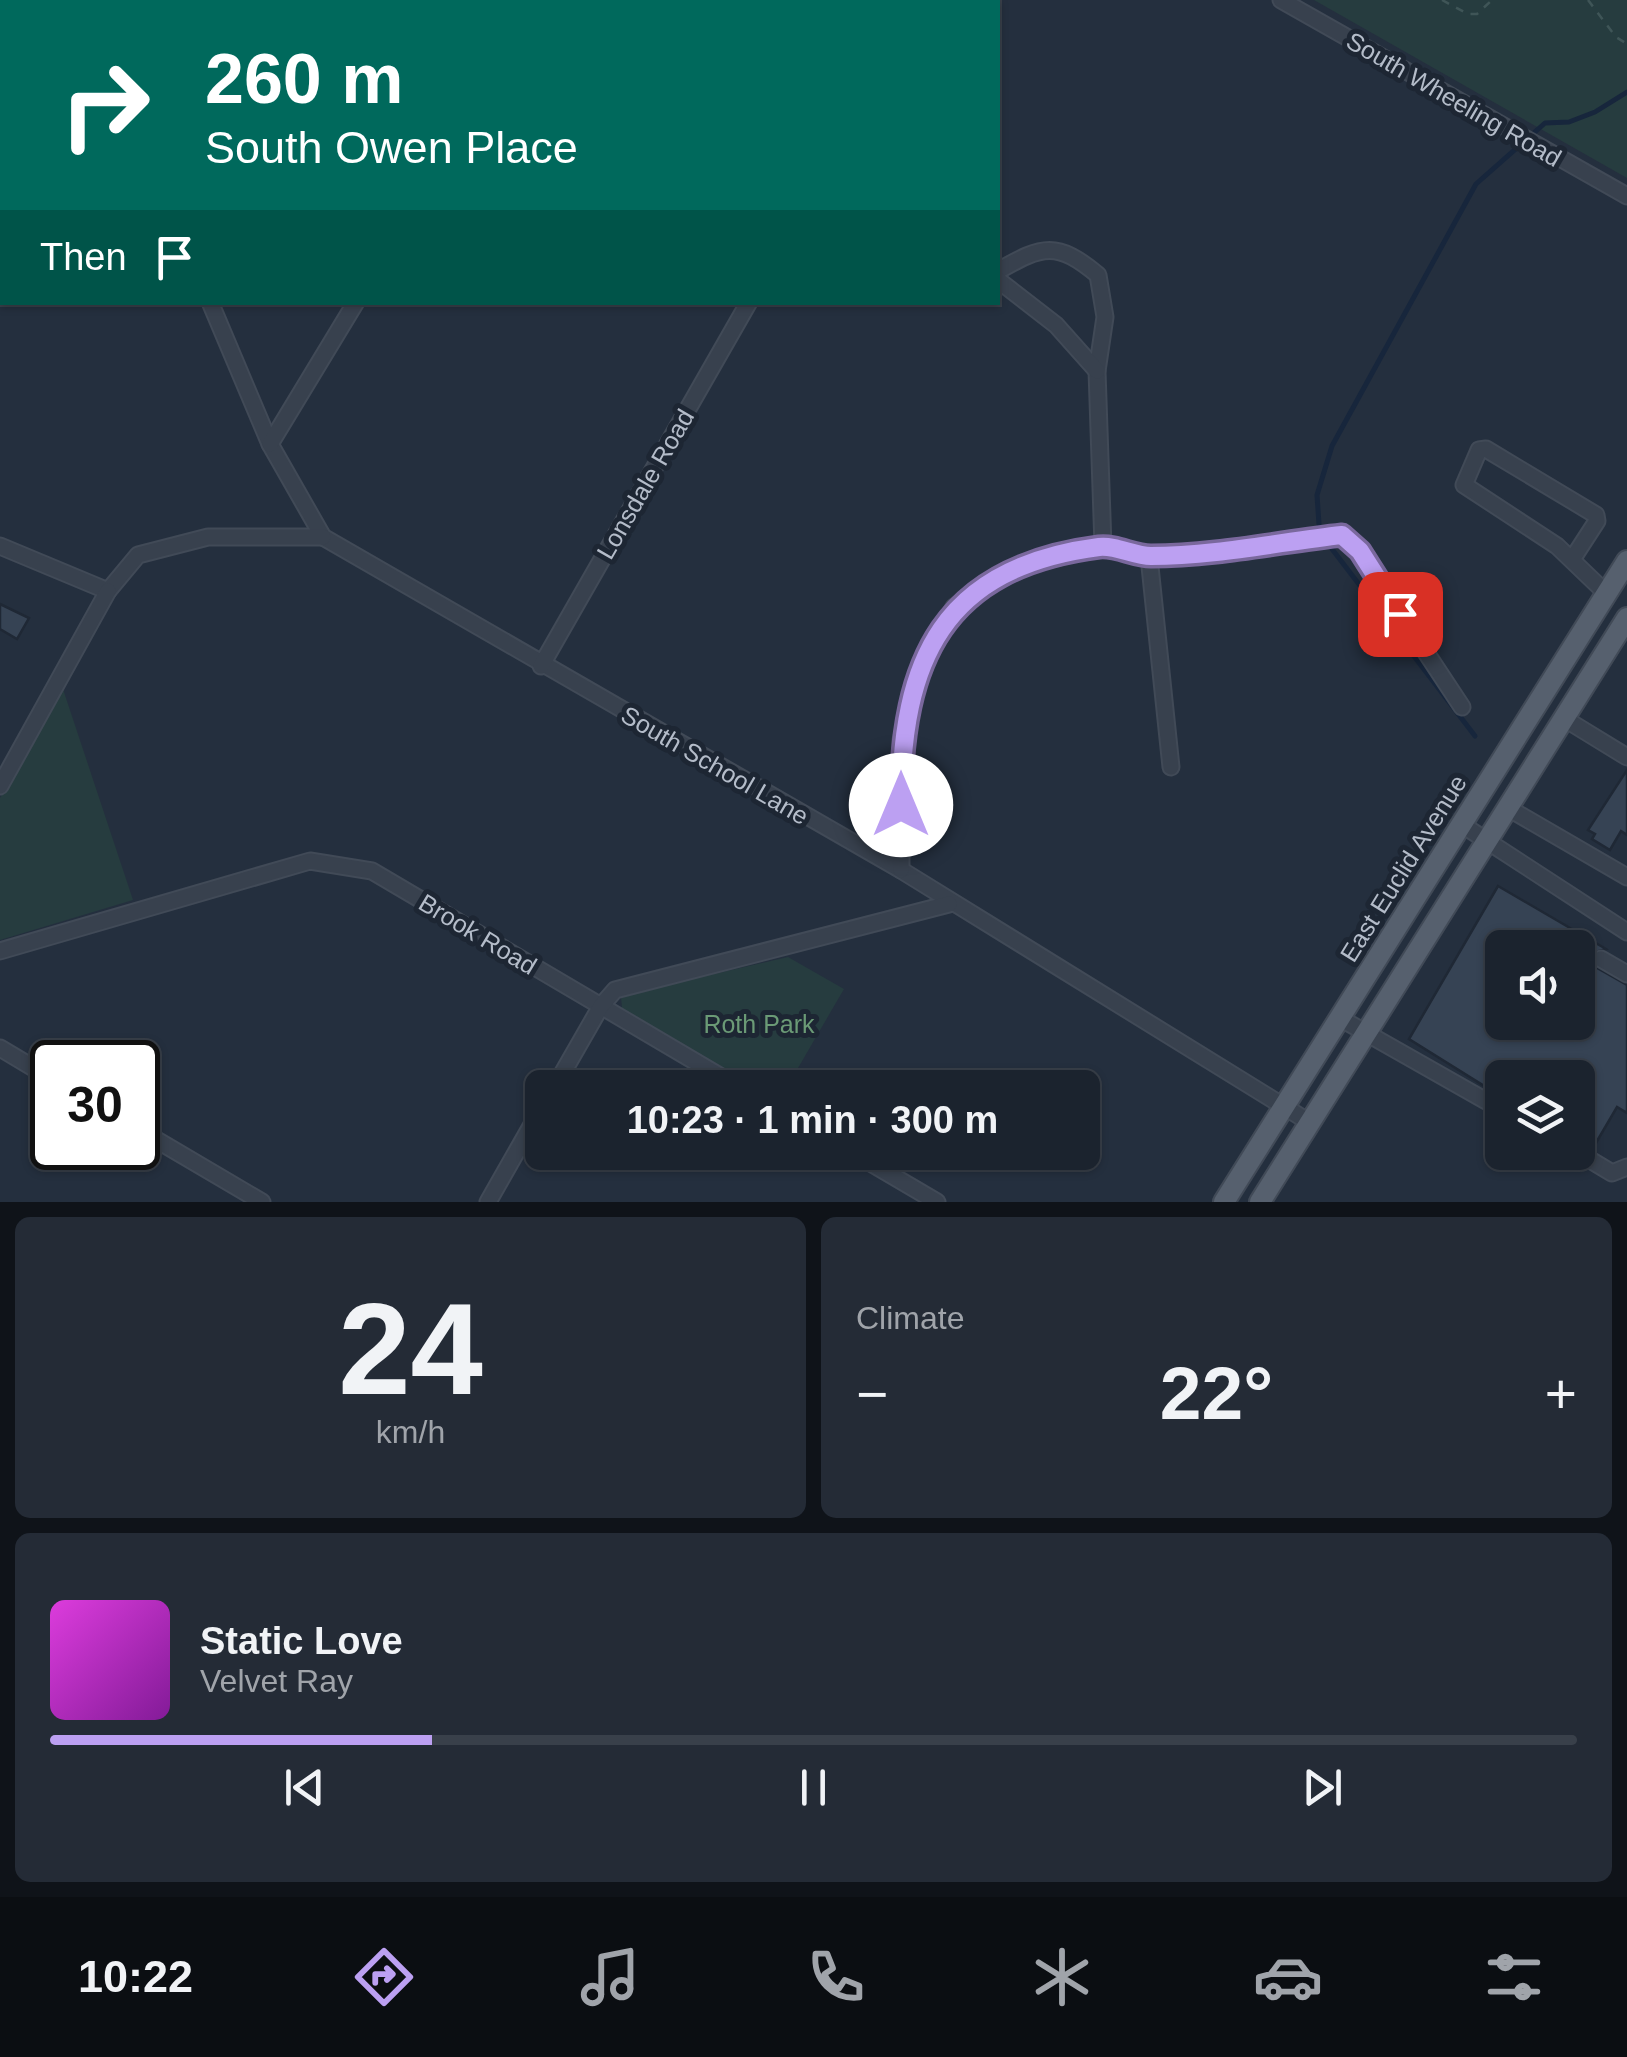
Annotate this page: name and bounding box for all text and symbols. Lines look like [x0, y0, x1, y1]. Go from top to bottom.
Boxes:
street label: South Wheeling Road [1342, 26, 1566, 172]
icon: right [40, 40, 170, 170]
text: 260 m [205, 40, 403, 118]
text: South Owen Place [205, 122, 578, 173]
icon: arrive [147, 230, 202, 285]
text: Then [40, 236, 127, 278]
street label: Lonsdale Road [591, 404, 699, 564]
pin [1358, 572, 1443, 657]
icon: arrive [1373, 587, 1428, 642]
street label: South School Lane [617, 700, 813, 830]
position arrow [849, 753, 953, 857]
street label: East Euclid Avenue [1334, 769, 1472, 967]
street label: Brook Road [414, 888, 542, 980]
map controls [1485, 930, 1595, 1170]
button: sound [1485, 930, 1595, 1040]
park label: Roth Park [703, 1010, 815, 1038]
speed limit sign: 30 [30, 1040, 160, 1170]
button: layers [1485, 1060, 1595, 1170]
text: 10:23 · 1 min · 300 m [627, 1099, 998, 1141]
text: 24 [338, 1276, 483, 1422]
text: Climate [856, 1300, 964, 1336]
text: 22° [1160, 1351, 1273, 1435]
text: − [856, 1363, 888, 1425]
text: + [1545, 1363, 1577, 1425]
text: km/h [376, 1414, 445, 1450]
text: Static Love [200, 1620, 403, 1662]
text: Velvet Ray [200, 1663, 353, 1699]
icon: previous [277, 1760, 332, 1815]
icon: pause [786, 1760, 841, 1815]
icon: next [1295, 1760, 1350, 1815]
icon: directions [349, 1942, 419, 2012]
icon: music [575, 1942, 645, 2012]
icon: phone [801, 1942, 871, 2012]
icon: climate [1027, 1942, 1097, 2012]
icon: car [1253, 1942, 1323, 2012]
icon: filters [1479, 1942, 1549, 2012]
text: 10:22 [78, 1951, 193, 2002]

